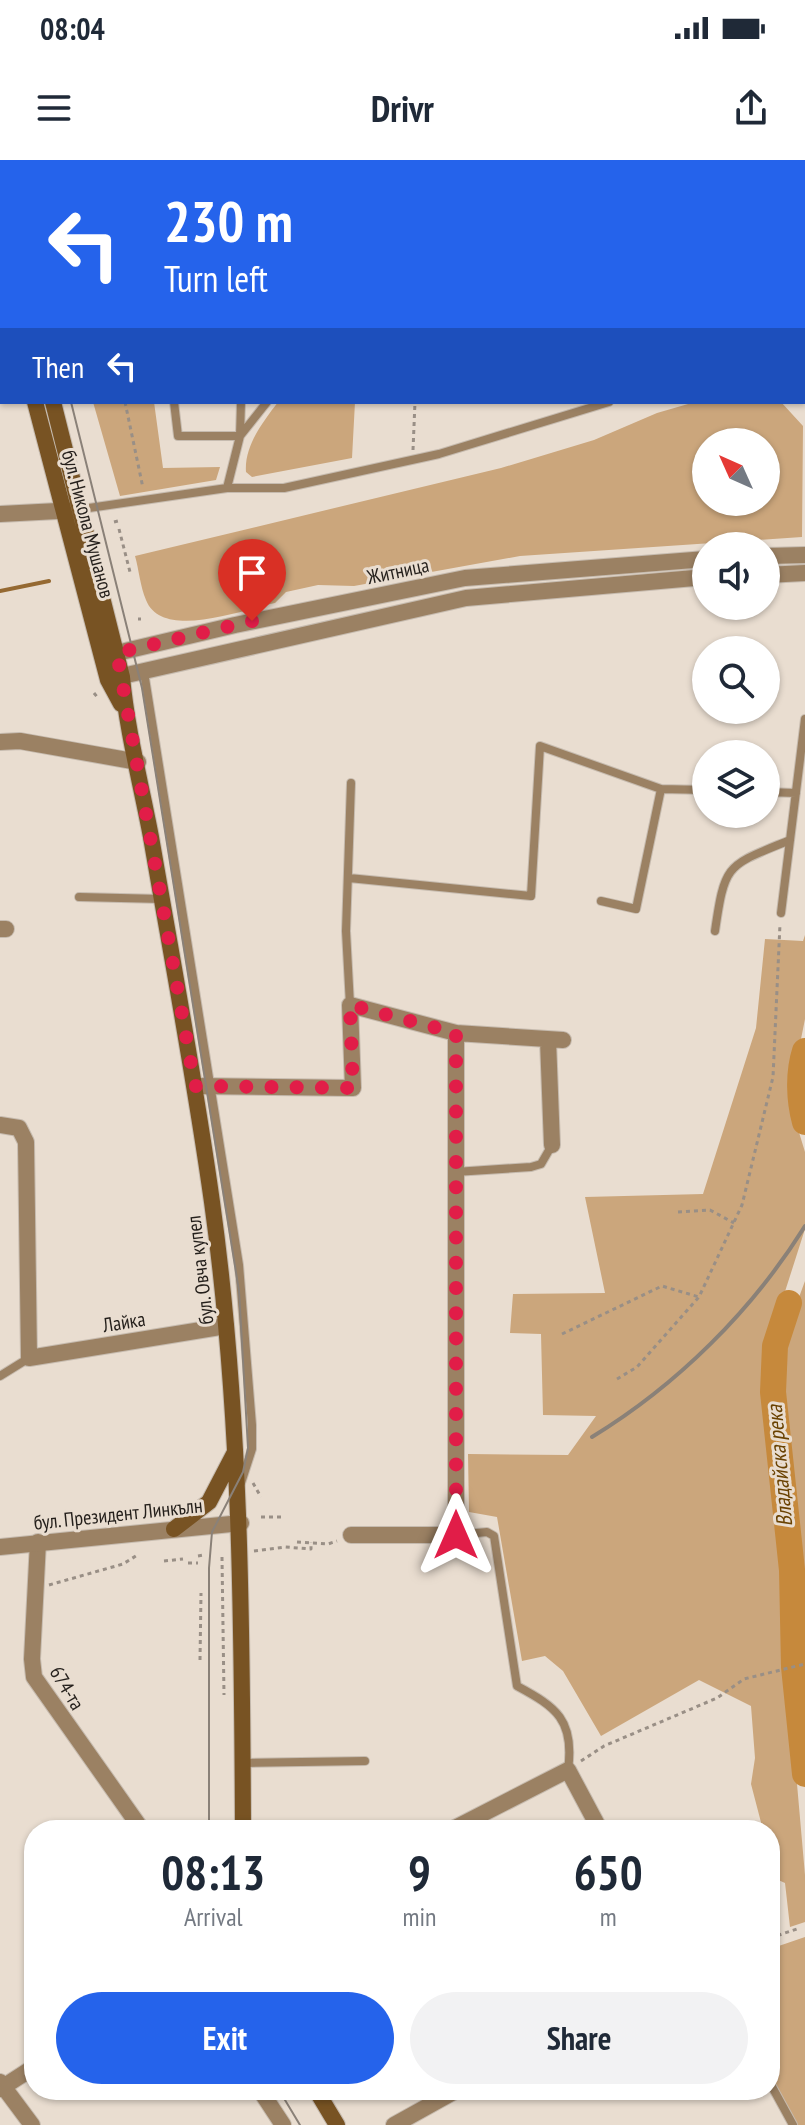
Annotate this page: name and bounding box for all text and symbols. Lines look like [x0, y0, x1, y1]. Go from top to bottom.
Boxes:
text: 08:04 [40, 9, 105, 48]
text: Drivr [371, 85, 434, 132]
icon: menu [32, 86, 76, 130]
icon: share [729, 86, 773, 130]
text: 230 m [164, 185, 293, 257]
icon: left [32, 192, 136, 296]
text: Turn left [164, 255, 268, 302]
icon: left [100, 344, 144, 388]
text: Then [32, 347, 84, 386]
north arrow [692, 428, 780, 516]
map controls [692, 428, 780, 828]
street label: бул. Никола Мушанов [56, 447, 120, 601]
button: sound [692, 532, 780, 620]
pin [218, 539, 286, 621]
icon: arrive [230, 551, 274, 595]
street label: Житница [364, 552, 431, 590]
button: search [692, 636, 780, 724]
button: layers [692, 740, 780, 828]
street label: бул. Овча купел [180, 1214, 220, 1326]
street label: Лайка [100, 1306, 147, 1338]
water label: Владайска река [760, 1403, 798, 1528]
street label: бул. Президент Линкълн [32, 1492, 204, 1536]
position arrow [414, 1493, 498, 1577]
street label: 674-та [44, 1661, 90, 1715]
text: 08:13 [161, 1841, 265, 1903]
text: 9 [408, 1841, 431, 1903]
text: 650 [574, 1841, 643, 1903]
text: Arrival [184, 1900, 243, 1933]
text: min [402, 1900, 436, 1933]
text: m [600, 1900, 617, 1933]
button: Exit [56, 1992, 394, 2084]
button: Share [410, 1992, 748, 2084]

